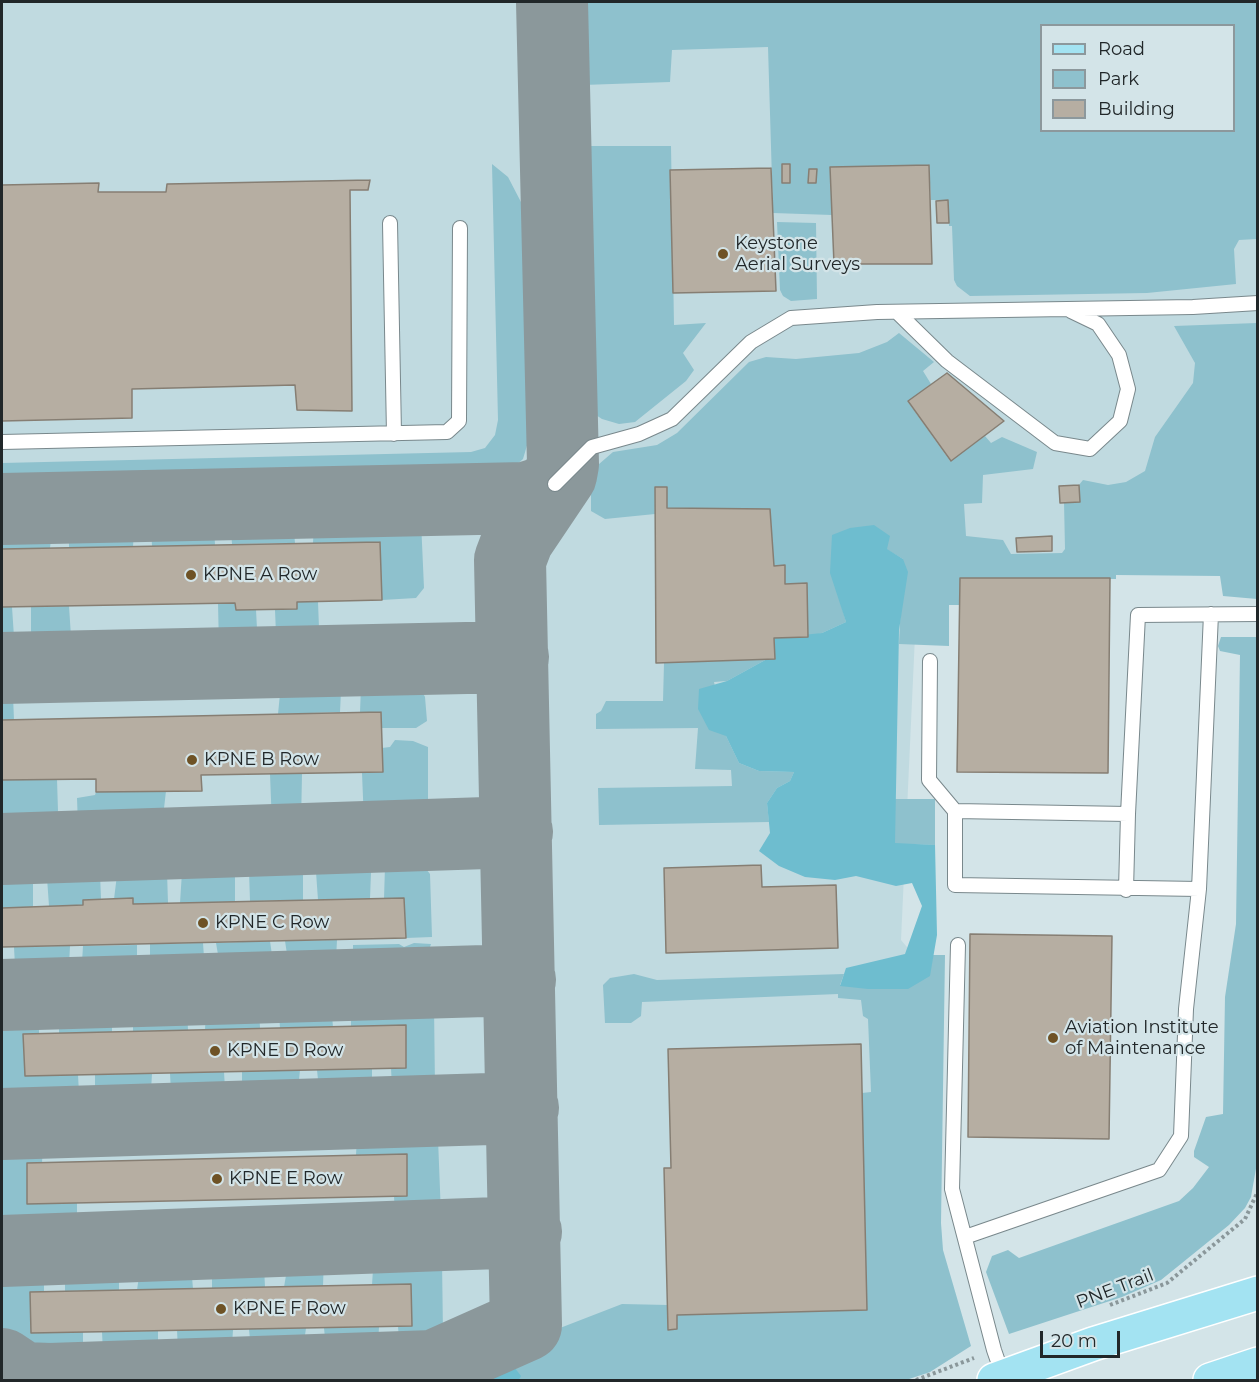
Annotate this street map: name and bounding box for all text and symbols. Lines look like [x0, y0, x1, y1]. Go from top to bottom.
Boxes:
legend [1040, 24, 1235, 132]
text: Road [1098, 38, 1145, 60]
text: Park [1098, 68, 1139, 90]
text: Building [1098, 98, 1175, 120]
place label: Keystone Aerial Surveys [735, 233, 860, 276]
marker: Keystone Aerial Surveys [716, 247, 730, 261]
place label: KPNE A Row [203, 564, 317, 586]
marker: KPNE A Row [184, 568, 198, 582]
place label: KPNE B Row [204, 749, 319, 771]
marker: KPNE B Row [185, 753, 199, 767]
place label: KPNE C Row [215, 912, 329, 934]
marker: KPNE C Row [196, 916, 210, 930]
place label: Aviation Institute of Maintenance [1065, 1017, 1219, 1060]
marker: Aviation Institute of Maintenance [1046, 1031, 1060, 1045]
place label: KPNE D Row [227, 1040, 343, 1062]
marker: KPNE D Row [208, 1044, 222, 1058]
place label: KPNE E Row [229, 1168, 343, 1190]
marker: KPNE E Row [210, 1172, 224, 1186]
street label: PNE Trail [1073, 1264, 1157, 1314]
place label: KPNE F Row [233, 1298, 346, 1320]
marker: KPNE F Row [214, 1302, 228, 1316]
scale bar [1043, 1319, 1122, 1357]
text: 20 m [1051, 1330, 1097, 1352]

